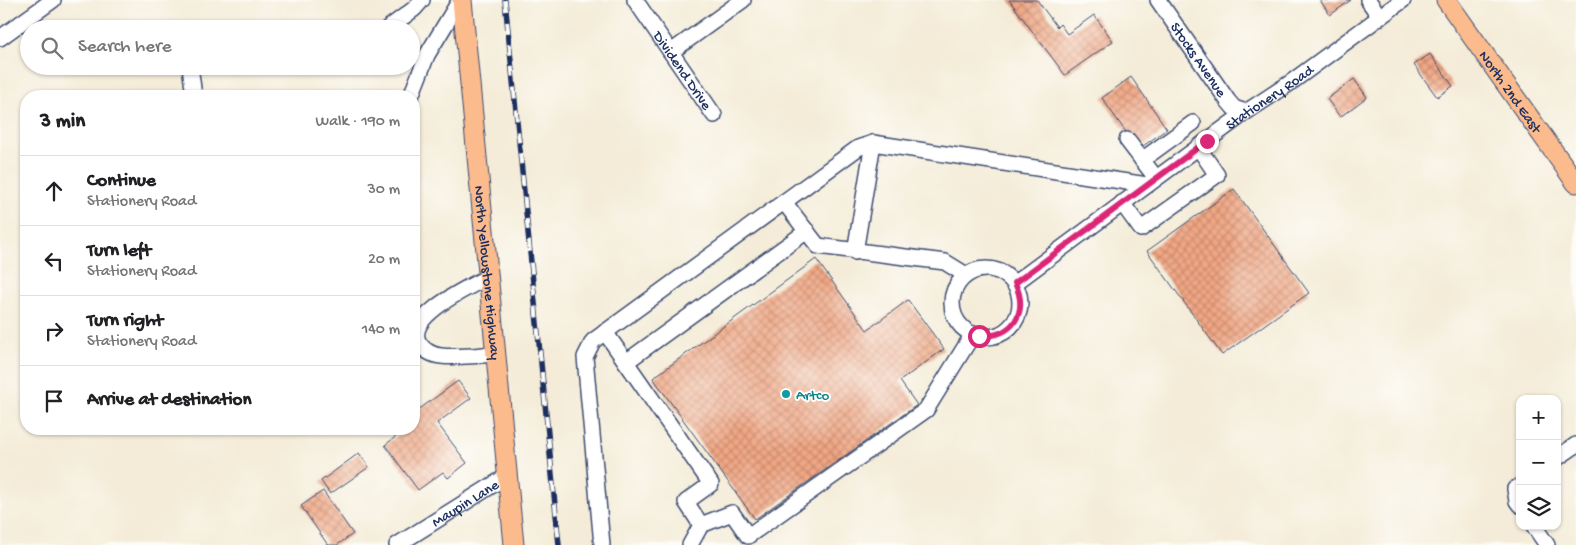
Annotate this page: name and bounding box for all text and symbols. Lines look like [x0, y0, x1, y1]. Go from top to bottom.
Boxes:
street label: Stocks Avenue [1165, 19, 1230, 101]
search box [20, 20, 420, 75]
street label: Dividend Drive [648, 27, 715, 114]
icon: search [38, 34, 66, 62]
text: Search here [78, 36, 172, 59]
street label: North 2nd East [1474, 48, 1546, 139]
street label: Stationery Road [1223, 61, 1319, 135]
text: 3 min [40, 110, 85, 135]
text: Walk · 190 m [316, 113, 400, 132]
route end [1196, 130, 1219, 153]
text: Continue [87, 170, 156, 193]
icon: ahead [40, 177, 68, 205]
text: 30 m [367, 181, 400, 200]
street label: North Yellowstone Highway [469, 185, 503, 362]
text: Stationery Road [87, 193, 196, 212]
text: Turn left [87, 240, 151, 263]
icon: left [40, 247, 68, 275]
text: 20 m [368, 251, 400, 270]
text: Stationery Road [87, 263, 196, 282]
text: Turn right [87, 310, 163, 333]
icon: right [40, 317, 68, 345]
text: 140 m [362, 321, 400, 340]
route start [968, 325, 991, 348]
text: Stationery Road [87, 333, 196, 352]
icon: arrive [40, 387, 68, 415]
place label: Artco [796, 387, 829, 405]
marker: Artco [780, 388, 792, 400]
text: Arrive at destination [87, 389, 251, 412]
map controls [1516, 395, 1561, 530]
button: + [1516, 395, 1561, 440]
button: − [1516, 440, 1561, 485]
street label: Maupin Lane [429, 476, 503, 532]
button: layers [1516, 485, 1561, 530]

